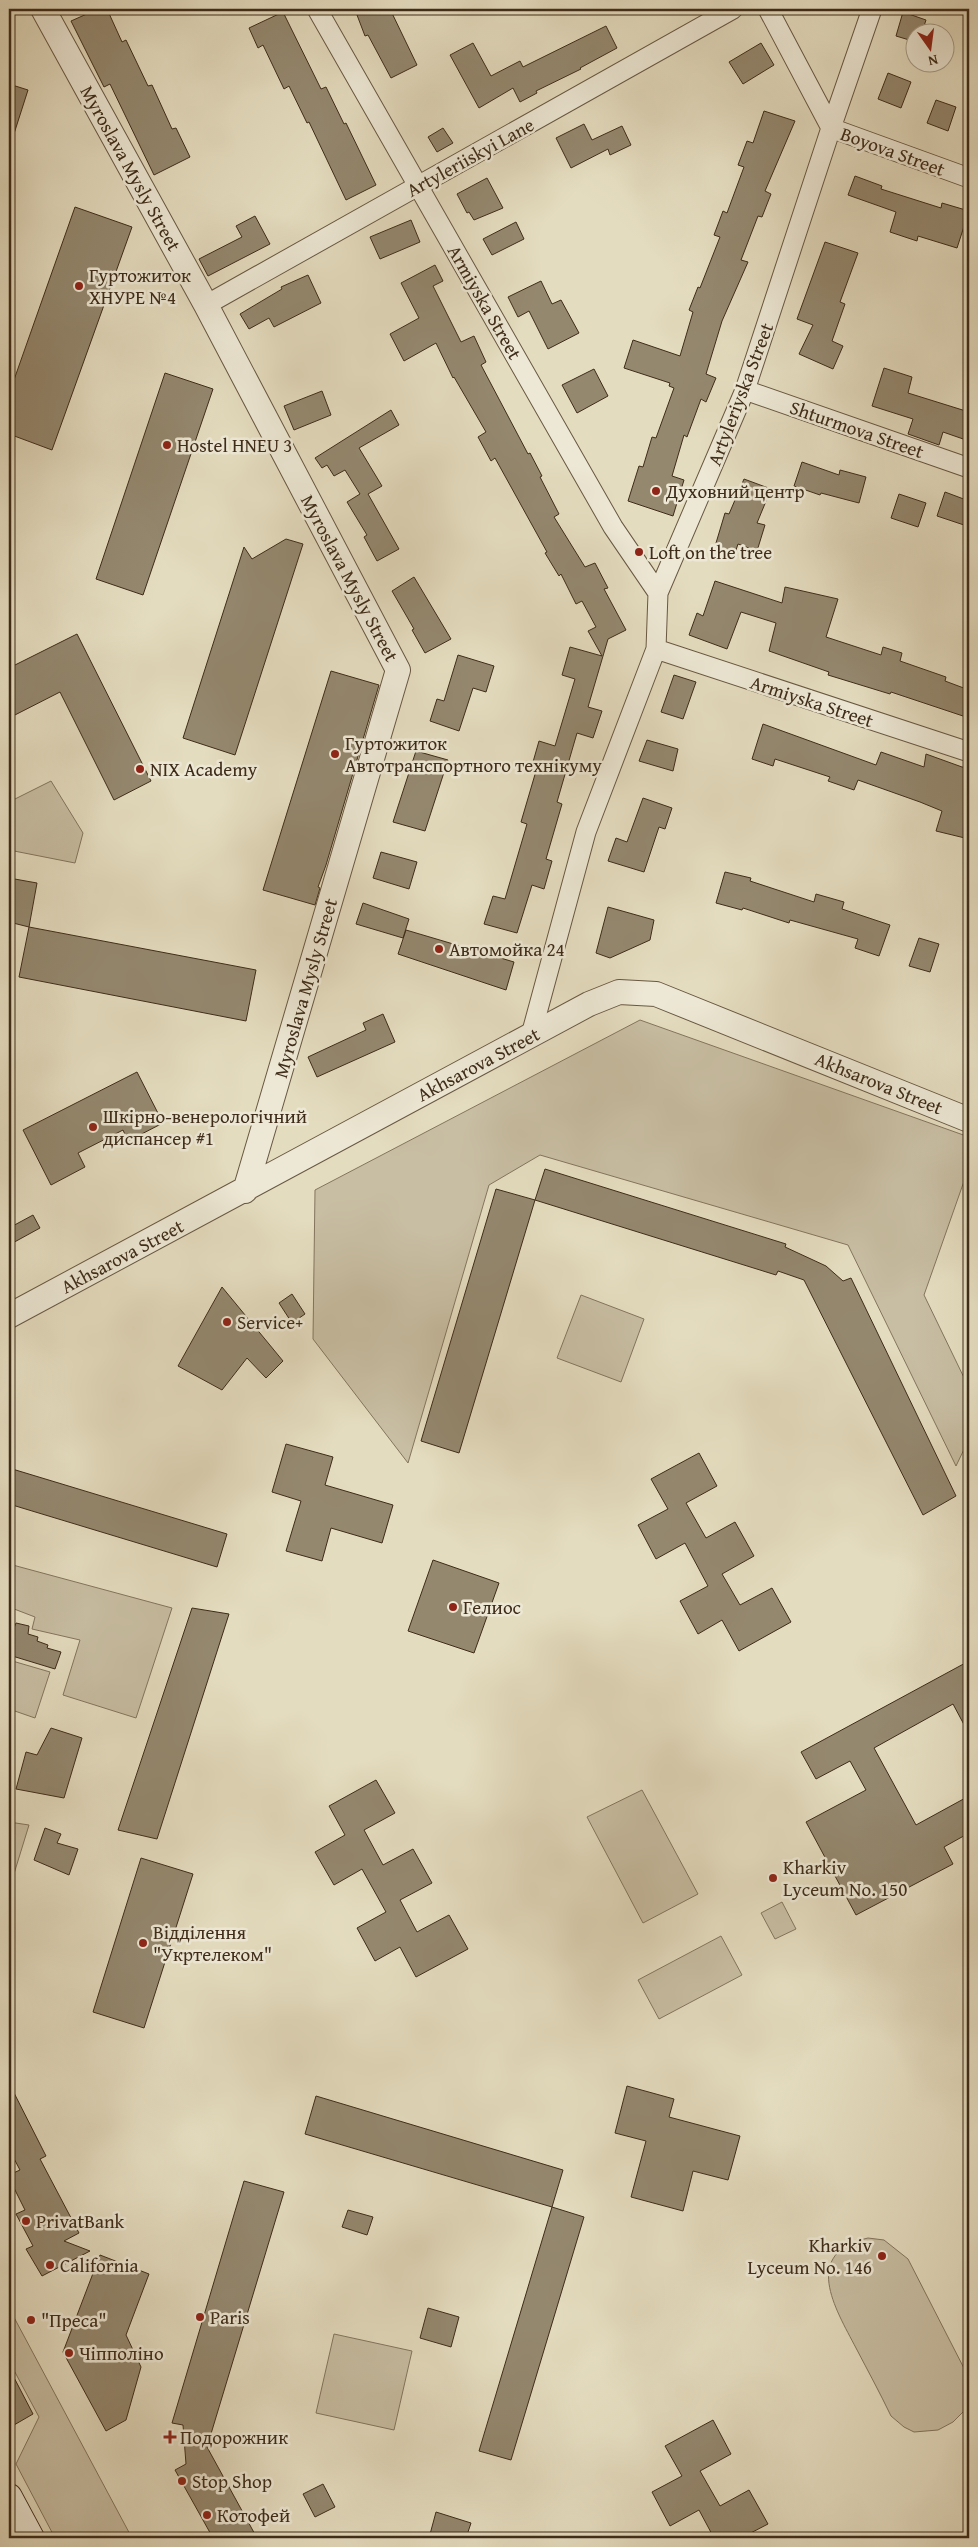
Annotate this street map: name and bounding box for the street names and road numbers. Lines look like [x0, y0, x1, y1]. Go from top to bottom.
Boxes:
street label: Myroslava Mysly Street [74, 80, 188, 256]
street label: Artyleriiskyi Lane [401, 110, 539, 204]
street label: Boyova Street [837, 119, 949, 183]
street label: Armiyska Street [441, 240, 529, 365]
street label: Artyleriyska Street [700, 318, 780, 469]
street label: Shturmova Street [786, 393, 928, 465]
street label: Myroslava Mysly Street [294, 489, 406, 667]
street label: Armiyska Street [747, 668, 878, 734]
street label: Myroslava Mysly Street [266, 895, 344, 1081]
street label: Akhsarova Street [412, 1020, 545, 1108]
street label: Akhsarova Street [811, 1045, 947, 1121]
street label: Akhsarova Street [56, 1212, 189, 1300]

